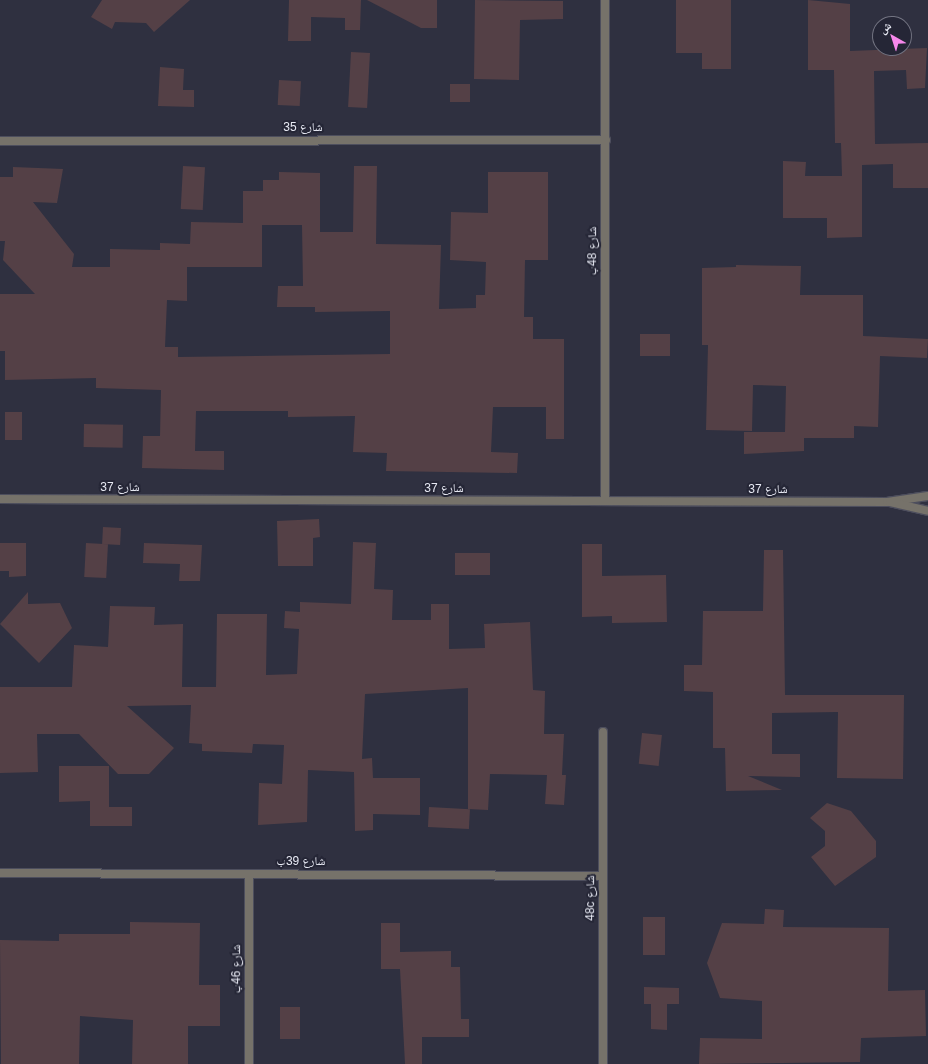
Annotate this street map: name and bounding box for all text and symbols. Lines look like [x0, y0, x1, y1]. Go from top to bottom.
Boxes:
north arrow [872, 16, 912, 56]
text: ش [877, 19, 893, 36]
street label: شارع 35 [283, 121, 323, 135]
street label: شارع 48ب [586, 227, 600, 275]
street label: شارع 37 [100, 481, 140, 495]
street label: شارع 37 [424, 482, 464, 496]
street label: شارع 37 [748, 483, 788, 497]
street label: شارع 39ب [277, 855, 325, 869]
street label: 48c شارع [584, 875, 598, 921]
street label: شارع 46ب [230, 945, 244, 993]

